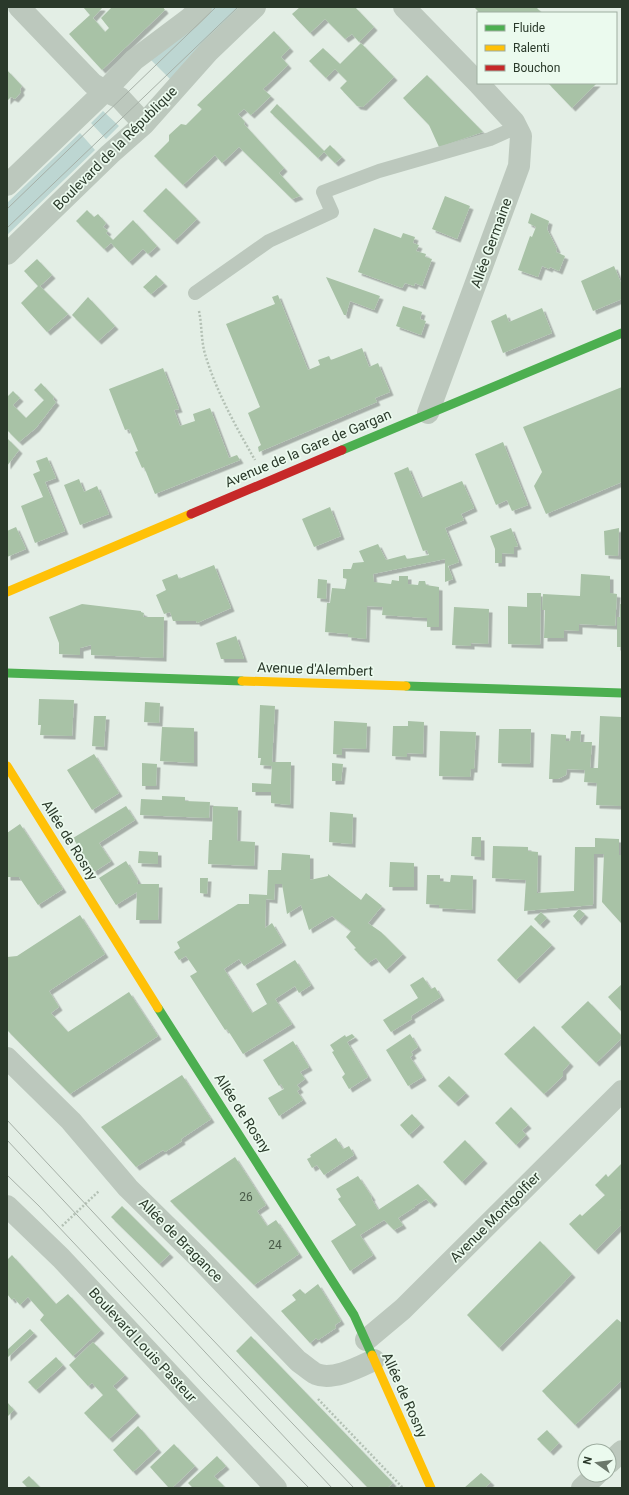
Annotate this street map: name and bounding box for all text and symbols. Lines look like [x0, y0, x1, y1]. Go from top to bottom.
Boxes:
legend [477, 12, 617, 84]
text: Fluide [513, 21, 545, 35]
text: Ralenti [513, 41, 550, 55]
text: Bouchon [513, 61, 560, 75]
street label: Boulevard de la République [50, 83, 180, 213]
street label: Allée Germaine [467, 196, 515, 290]
street label: Avenue de la Gare de Gargan [223, 406, 393, 490]
street label: Avenue d'Alembert [257, 659, 374, 679]
street label: Allée de Rosny [39, 797, 101, 883]
street label: Allée de Rosny [211, 1070, 275, 1156]
street label: Avenue Montgolfier [447, 1168, 544, 1265]
house number: 26 [239, 1190, 253, 1204]
street label: Allée de Bragance [136, 1195, 226, 1285]
house number: 24 [268, 1238, 282, 1252]
street label: Boulevard Louis Pasteur [86, 1284, 200, 1406]
street label: Allée de Rosny [379, 1350, 431, 1440]
north arrow [577, 1443, 617, 1483]
text: N [581, 1455, 595, 1466]

